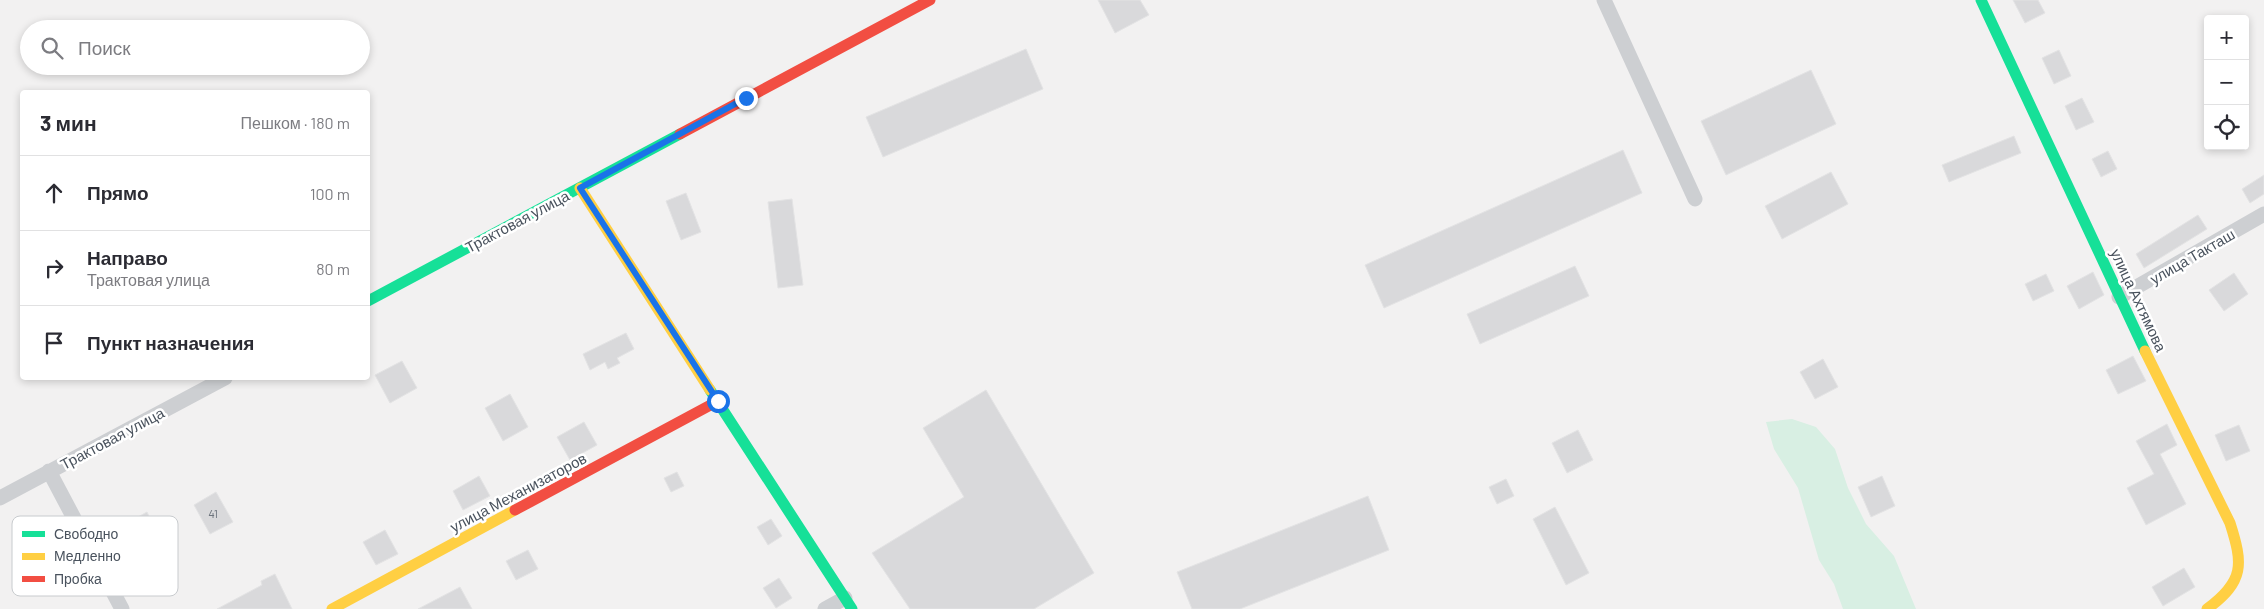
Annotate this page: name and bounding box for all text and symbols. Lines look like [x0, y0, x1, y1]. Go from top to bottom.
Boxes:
map controls [2204, 15, 2249, 150]
button: + [2204, 15, 2249, 60]
search box [20, 20, 370, 75]
icon: search [38, 34, 66, 62]
text: Поиск [78, 36, 131, 59]
button: − [2204, 60, 2249, 105]
route end [735, 87, 758, 110]
button: locate [2204, 105, 2249, 150]
text: 3 мин [40, 110, 97, 135]
text: Пешком · 180 m [241, 113, 350, 132]
icon: ahead [40, 179, 68, 207]
text: Прямо [87, 181, 149, 204]
text: 100 m [310, 184, 350, 203]
street label: Трактовая улица [462, 186, 573, 256]
street label: улица Такташ [2146, 224, 2238, 288]
text: Направо [87, 246, 168, 269]
street label: улица Ахтямова [2107, 246, 2171, 355]
icon: right [40, 254, 68, 282]
text: 80 m [316, 259, 350, 278]
text: Трактовая улица [87, 270, 210, 289]
icon: arrive [40, 329, 68, 357]
text: Пункт назначения [87, 331, 254, 354]
route start [707, 390, 730, 413]
street label: Трактовая улица [57, 403, 168, 473]
street label: улица Механизаторов [447, 448, 589, 536]
house number: 41 [208, 506, 218, 520]
legend [12, 516, 178, 596]
text: Свободно [54, 525, 119, 542]
text: Медленно [54, 547, 121, 564]
text: Пробка [54, 570, 102, 587]

